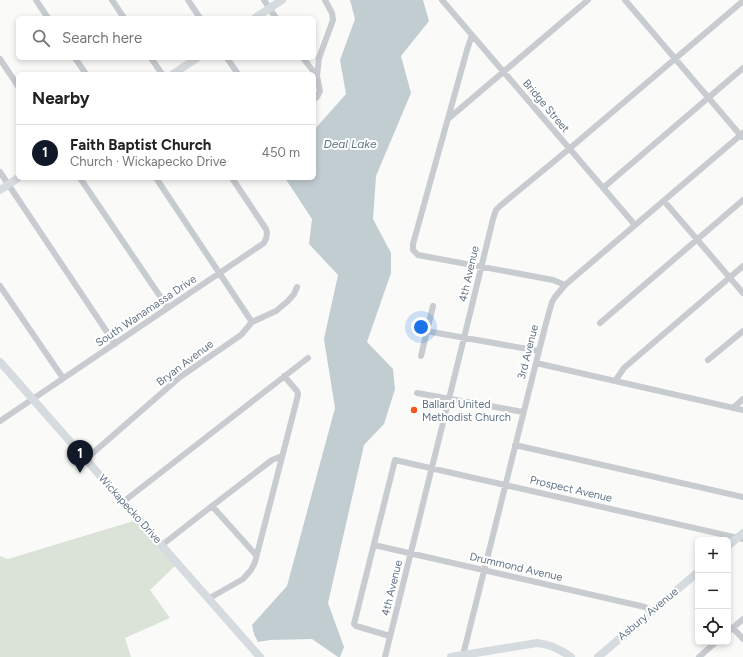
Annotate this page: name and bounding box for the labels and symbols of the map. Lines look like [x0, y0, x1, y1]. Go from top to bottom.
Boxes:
street label: Bridge Street [520, 77, 572, 135]
water label: Deal Lake [323, 137, 377, 151]
street label: 4th Avenue [456, 245, 482, 303]
street label: South Wanamassa Drive [93, 272, 199, 350]
your location [411, 317, 431, 337]
street label: 3rd Avenue [515, 323, 541, 381]
street label: Bryan Avenue [154, 337, 216, 389]
place label: Ballard United Methodist Church [422, 398, 511, 424]
marker: Ballard United Methodist Church [409, 405, 419, 415]
pin: 1 [67, 440, 93, 473]
street label: Wickapecko Drive [96, 472, 164, 546]
street label: Prospect Avenue [529, 473, 613, 505]
street label: Drummond Avenue [468, 550, 564, 584]
street label: 4th Avenue [379, 559, 405, 617]
street label: Asbury Avenue [615, 585, 681, 643]

